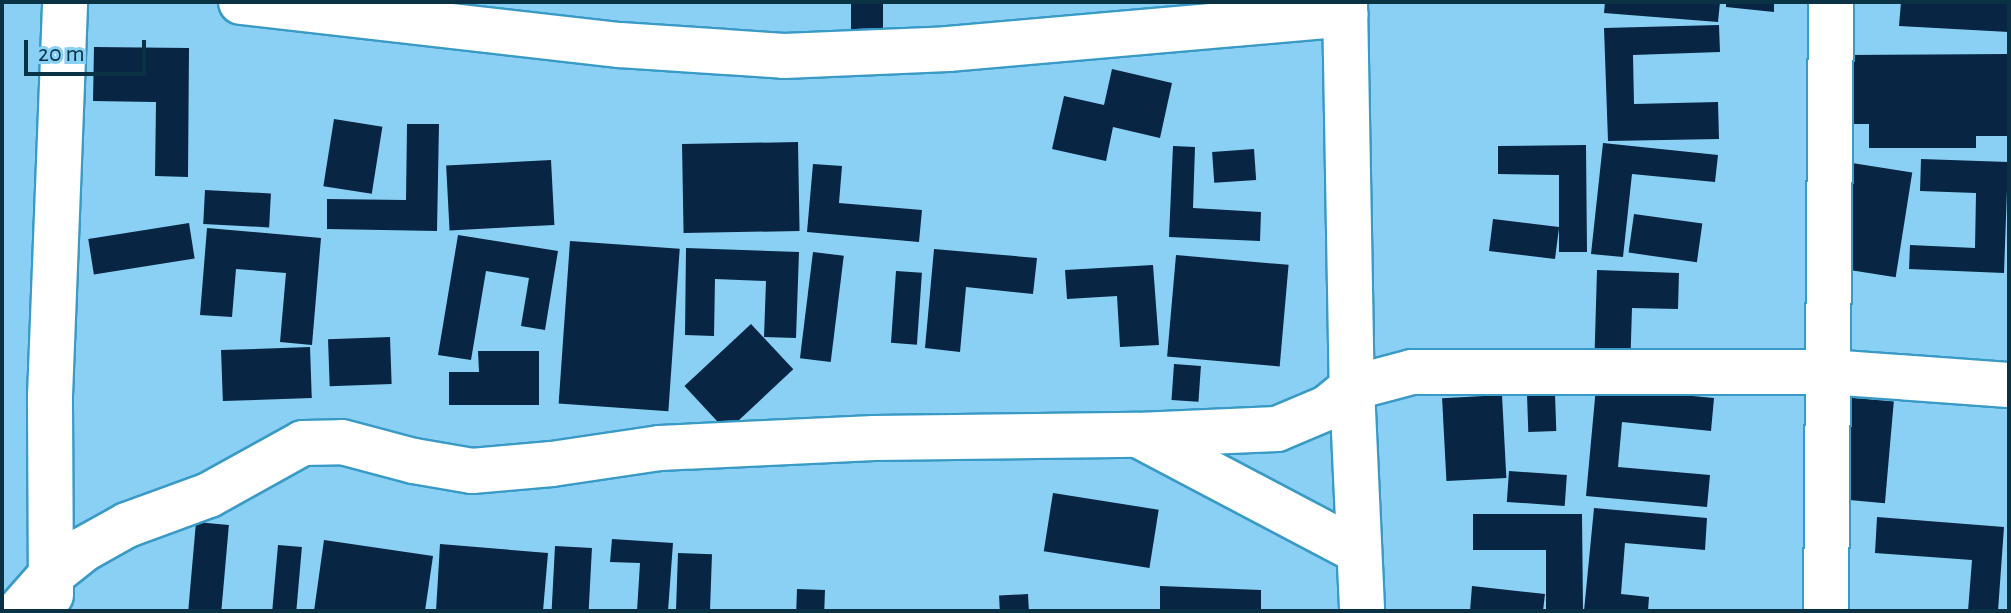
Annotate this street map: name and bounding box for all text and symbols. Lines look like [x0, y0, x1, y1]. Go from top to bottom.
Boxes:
scale bar [28, 24, 150, 74]
text: 20 m [38, 42, 85, 66]

